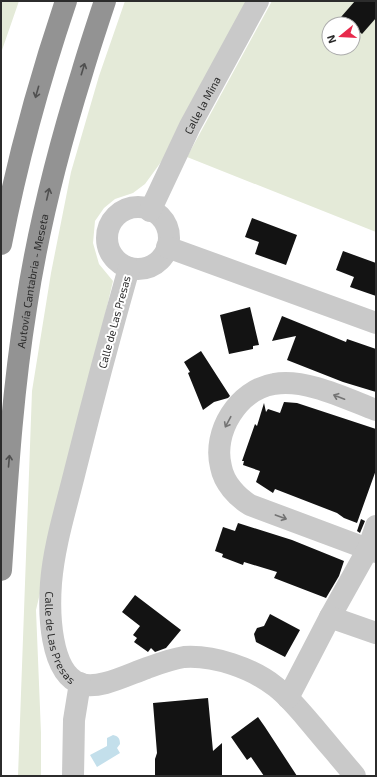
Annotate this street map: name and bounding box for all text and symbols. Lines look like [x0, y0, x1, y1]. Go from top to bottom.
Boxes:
north arrow [321, 16, 361, 56]
text: N [324, 33, 338, 45]
one-way arrow [80, 63, 87, 76]
street label: Calle la Mina [181, 74, 222, 136]
one-way arrow [33, 85, 40, 98]
one-way arrow [45, 188, 53, 201]
street label: Autovía Cantabria - Meseta [14, 212, 50, 349]
street label: Calle de Las Presas [95, 274, 133, 370]
one-way arrow [334, 392, 346, 400]
one-way arrow [223, 416, 231, 428]
one-way arrow [5, 455, 12, 468]
one-way arrow [275, 514, 287, 522]
street label: Calle de Las Presas [44, 591, 79, 686]

